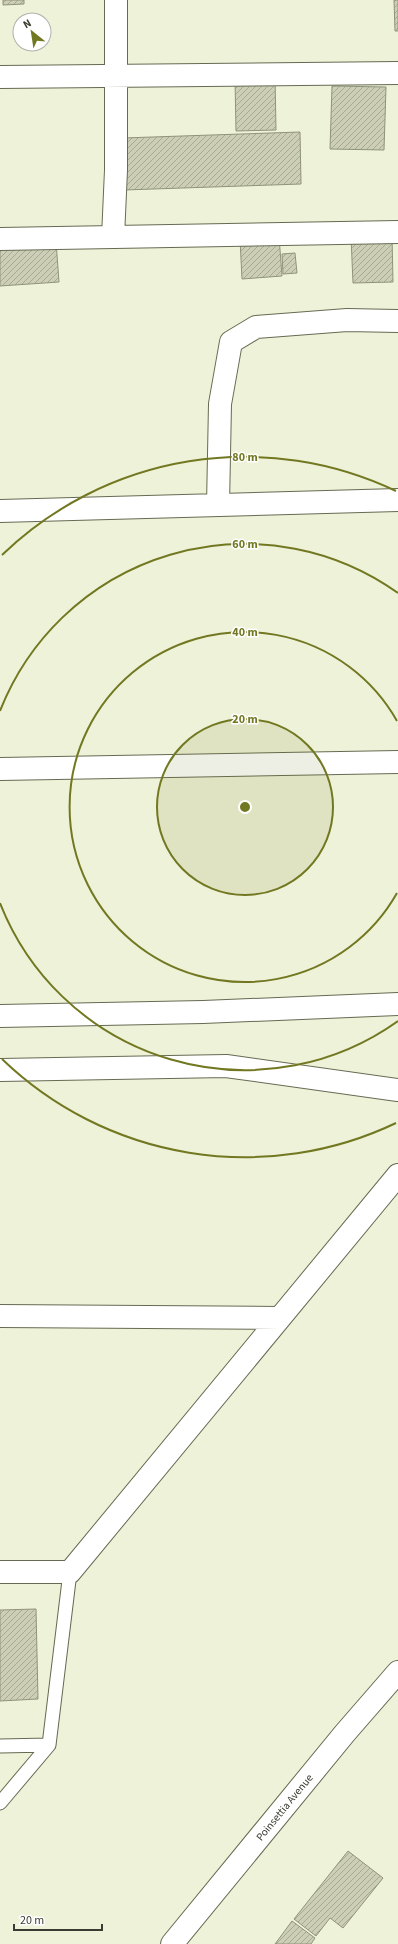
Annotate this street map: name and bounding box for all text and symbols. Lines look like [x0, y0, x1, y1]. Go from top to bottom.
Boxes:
north arrow [12, 12, 52, 52]
text: N [20, 15, 34, 32]
text: 80 m [232, 449, 258, 466]
text: 60 m [232, 536, 258, 553]
text: 40 m [232, 624, 258, 641]
text: 20 m [232, 711, 258, 728]
centre of rings [238, 800, 252, 814]
street label: Poinsettia Avenue [252, 1770, 316, 1844]
scale bar [14, 1906, 102, 1932]
text: 20 m [20, 1912, 44, 1929]

